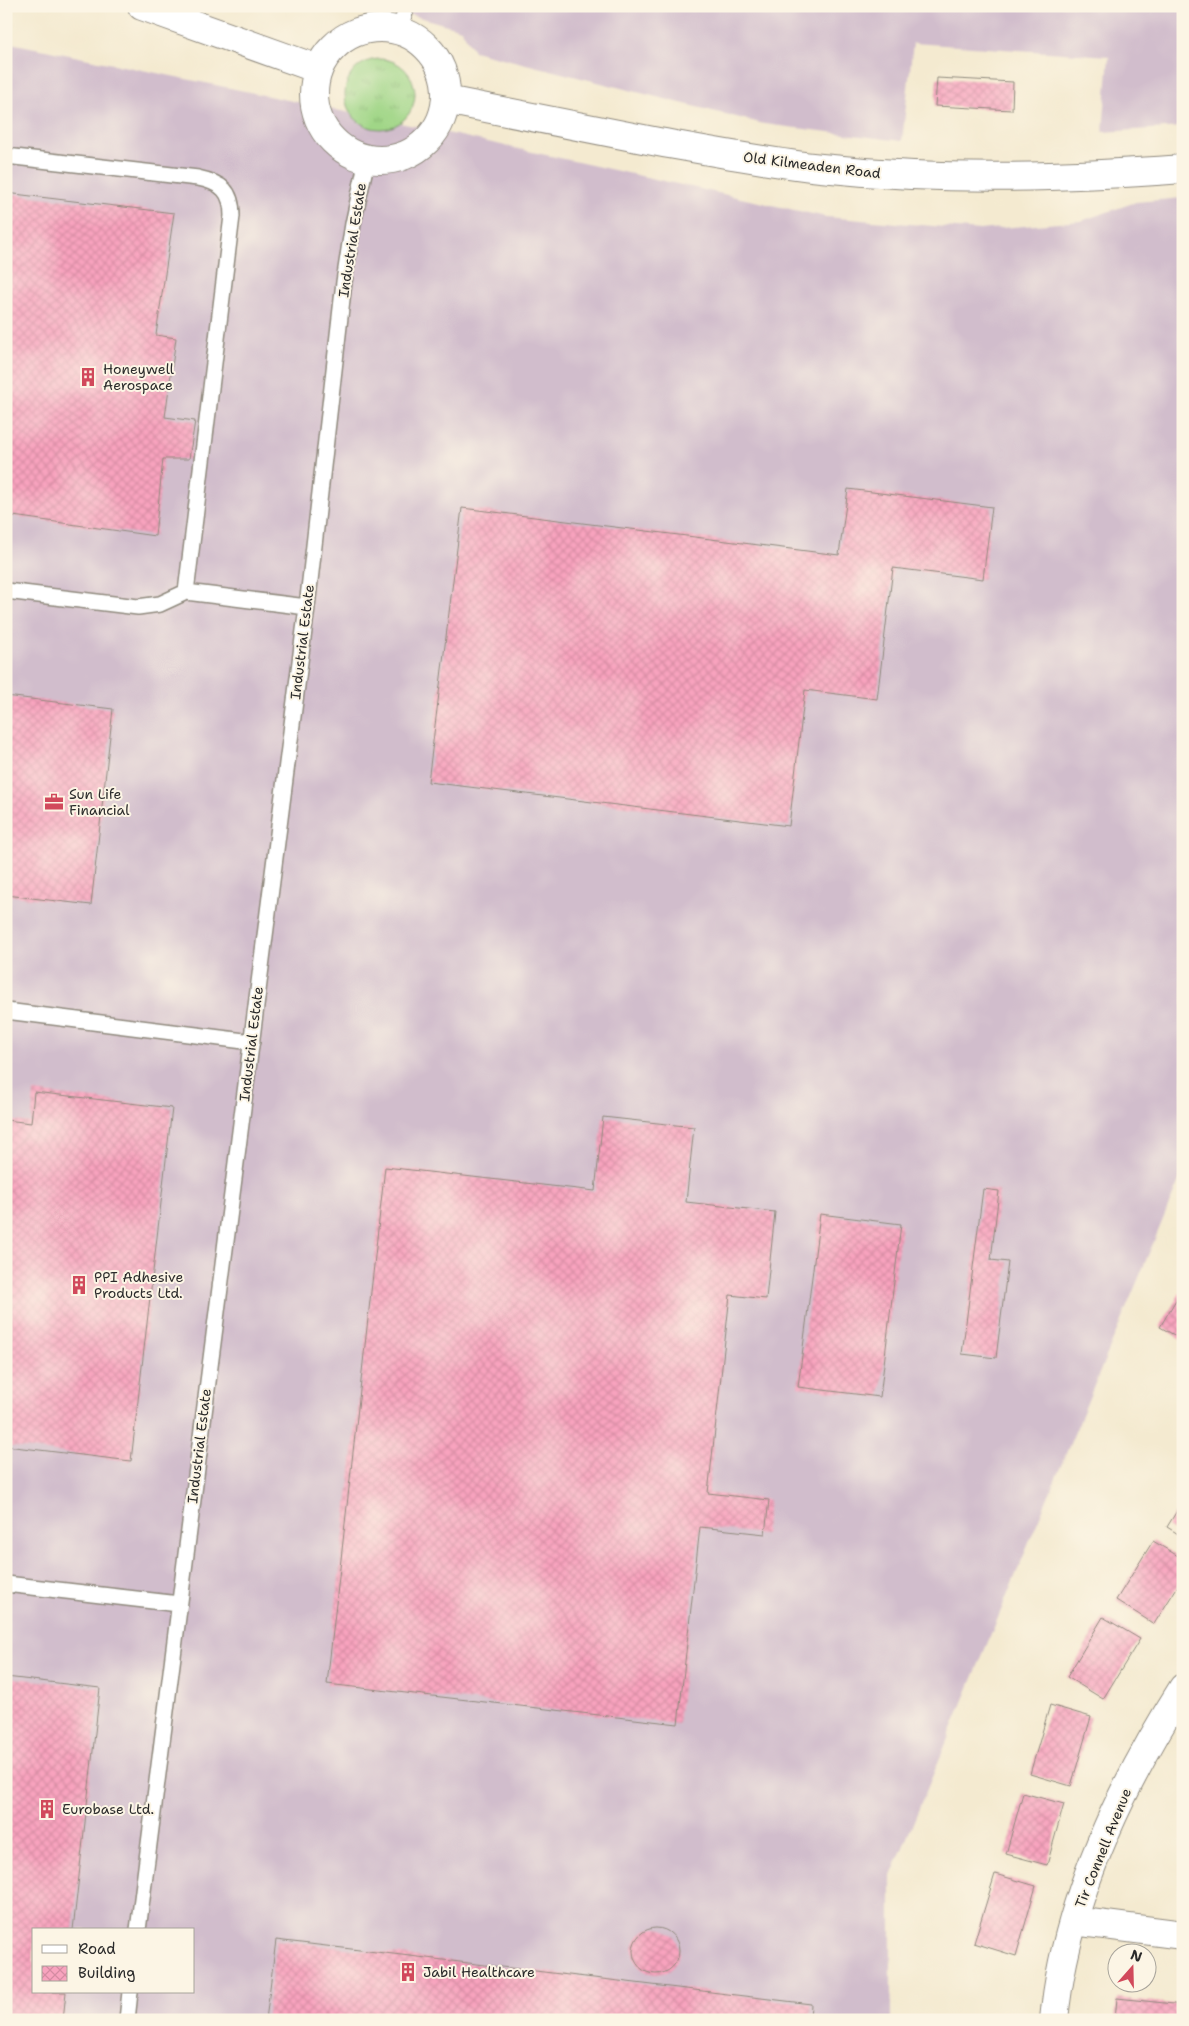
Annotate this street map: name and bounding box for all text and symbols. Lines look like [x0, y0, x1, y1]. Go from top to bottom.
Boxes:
street label: Old Kilmeaden Road [742, 148, 882, 182]
street label: Industrial Estate [334, 181, 370, 299]
place label: Honeywell Aerospace [103, 360, 175, 394]
building icon: Honeywell Aerospace [77, 366, 99, 388]
street label: Industrial Estate [286, 583, 318, 701]
place label: Sun Life Financial [69, 785, 130, 819]
office icon: Sun Life Financial [43, 791, 65, 813]
street label: Industrial Estate [235, 985, 267, 1103]
place label: PPI Adhesive Products Ltd. [94, 1268, 183, 1302]
building icon: PPI Adhesive Products Ltd. [68, 1274, 90, 1296]
street label: Industrial Estate [183, 1387, 215, 1505]
street label: Tir Connell Avenue [1071, 1785, 1135, 1911]
building icon: Eurobase Ltd. [36, 1798, 58, 1820]
place label: Eurobase Ltd. [62, 1800, 154, 1818]
legend [32, 1928, 195, 1994]
text: Road [78, 1939, 116, 1959]
north arrow [1106, 1944, 1156, 1994]
text: N [1128, 1945, 1145, 1966]
building icon: Jabil Healthcare [397, 1961, 419, 1983]
text: Building [78, 1963, 135, 1983]
place label: Jabil Healthcare [423, 1963, 535, 1981]

